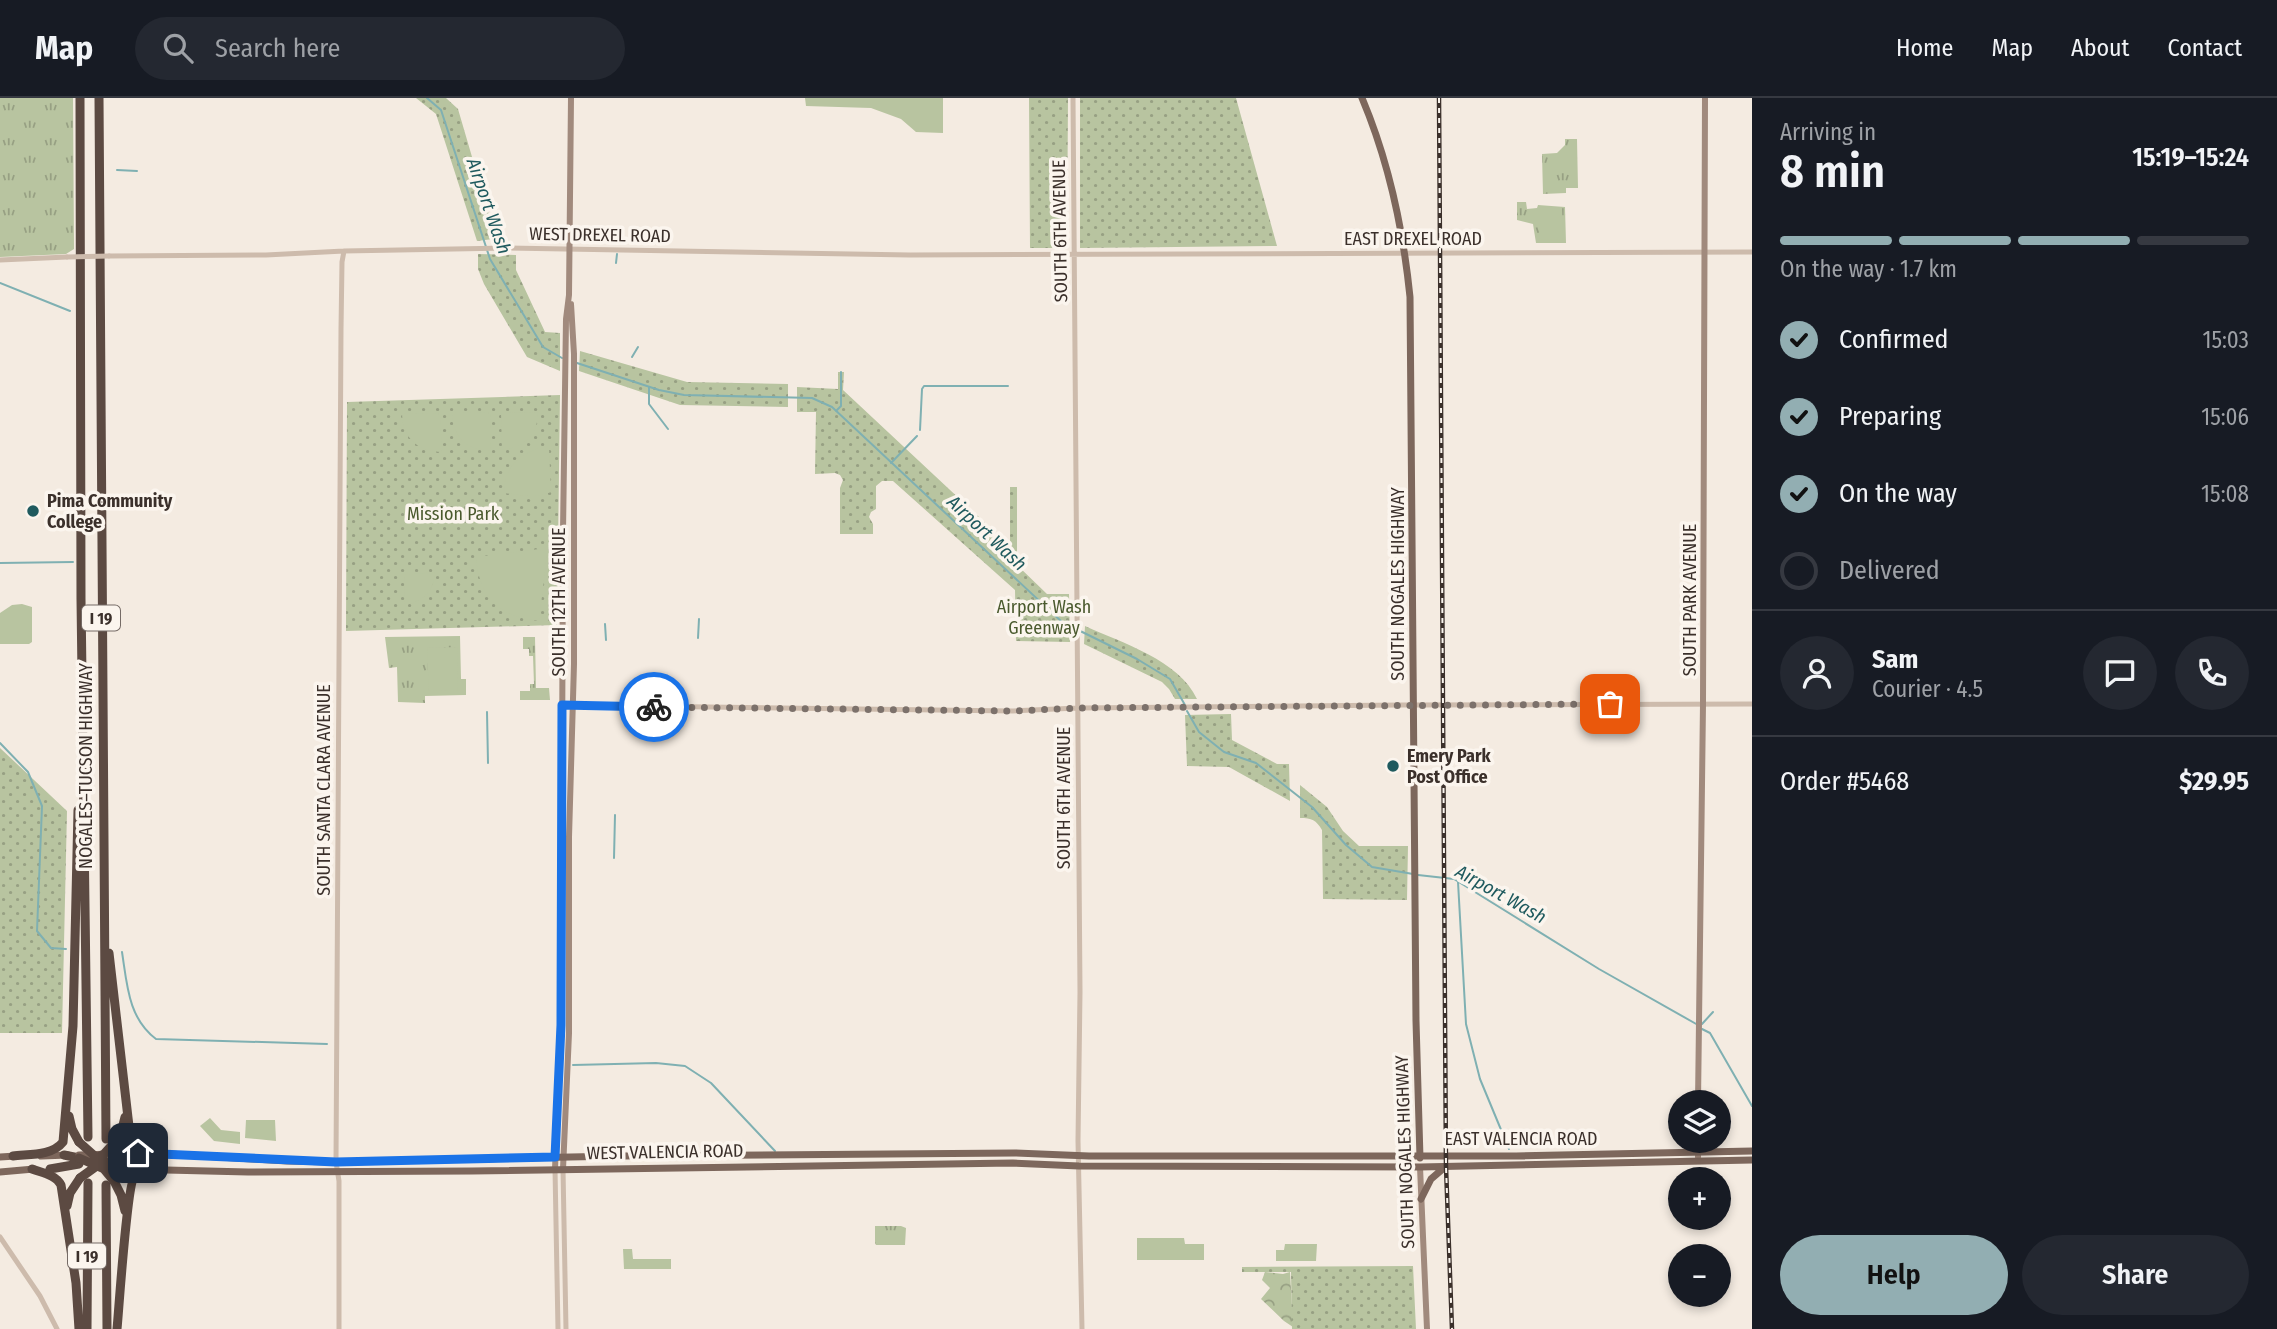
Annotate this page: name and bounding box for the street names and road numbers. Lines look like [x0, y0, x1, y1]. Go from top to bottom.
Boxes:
street label: SOUTH 6TH AVENUE [1048, 160, 1072, 302]
street label: WEST DREXEL ROAD [529, 223, 671, 247]
street label: EAST DREXEL ROAD [1344, 228, 1482, 250]
street label: SOUTH NOGALES HIGHWAY [1387, 487, 1409, 681]
street label: SOUTH PARK AVENUE [1679, 524, 1701, 676]
street label: SOUTH 12TH AVENUE [548, 527, 570, 677]
road number: I 19 [82, 606, 120, 631]
street label: NOGALES–TUCSON HIGHWAY [75, 663, 97, 869]
street label: SOUTH SANTA CLARA AVENUE [313, 684, 335, 896]
street label: SOUTH 6TH AVENUE [1053, 727, 1075, 869]
street label: SOUTH NOGALES HIGHWAY [1391, 1055, 1419, 1249]
street label: EAST VALENCIA ROAD [1445, 1128, 1597, 1150]
street label: WEST VALENCIA ROAD [586, 1140, 744, 1164]
road number: I 19 [68, 1244, 106, 1268]

